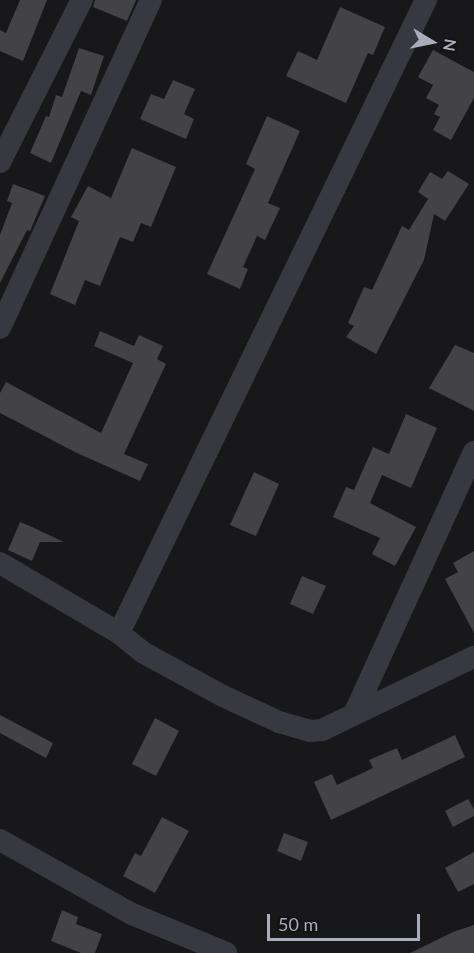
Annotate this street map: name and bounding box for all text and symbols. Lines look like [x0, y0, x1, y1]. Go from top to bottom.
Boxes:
north arrow [402, 12, 462, 72]
text: N [440, 37, 461, 53]
scale bar [270, 902, 423, 940]
text: 50 m [278, 913, 318, 935]

